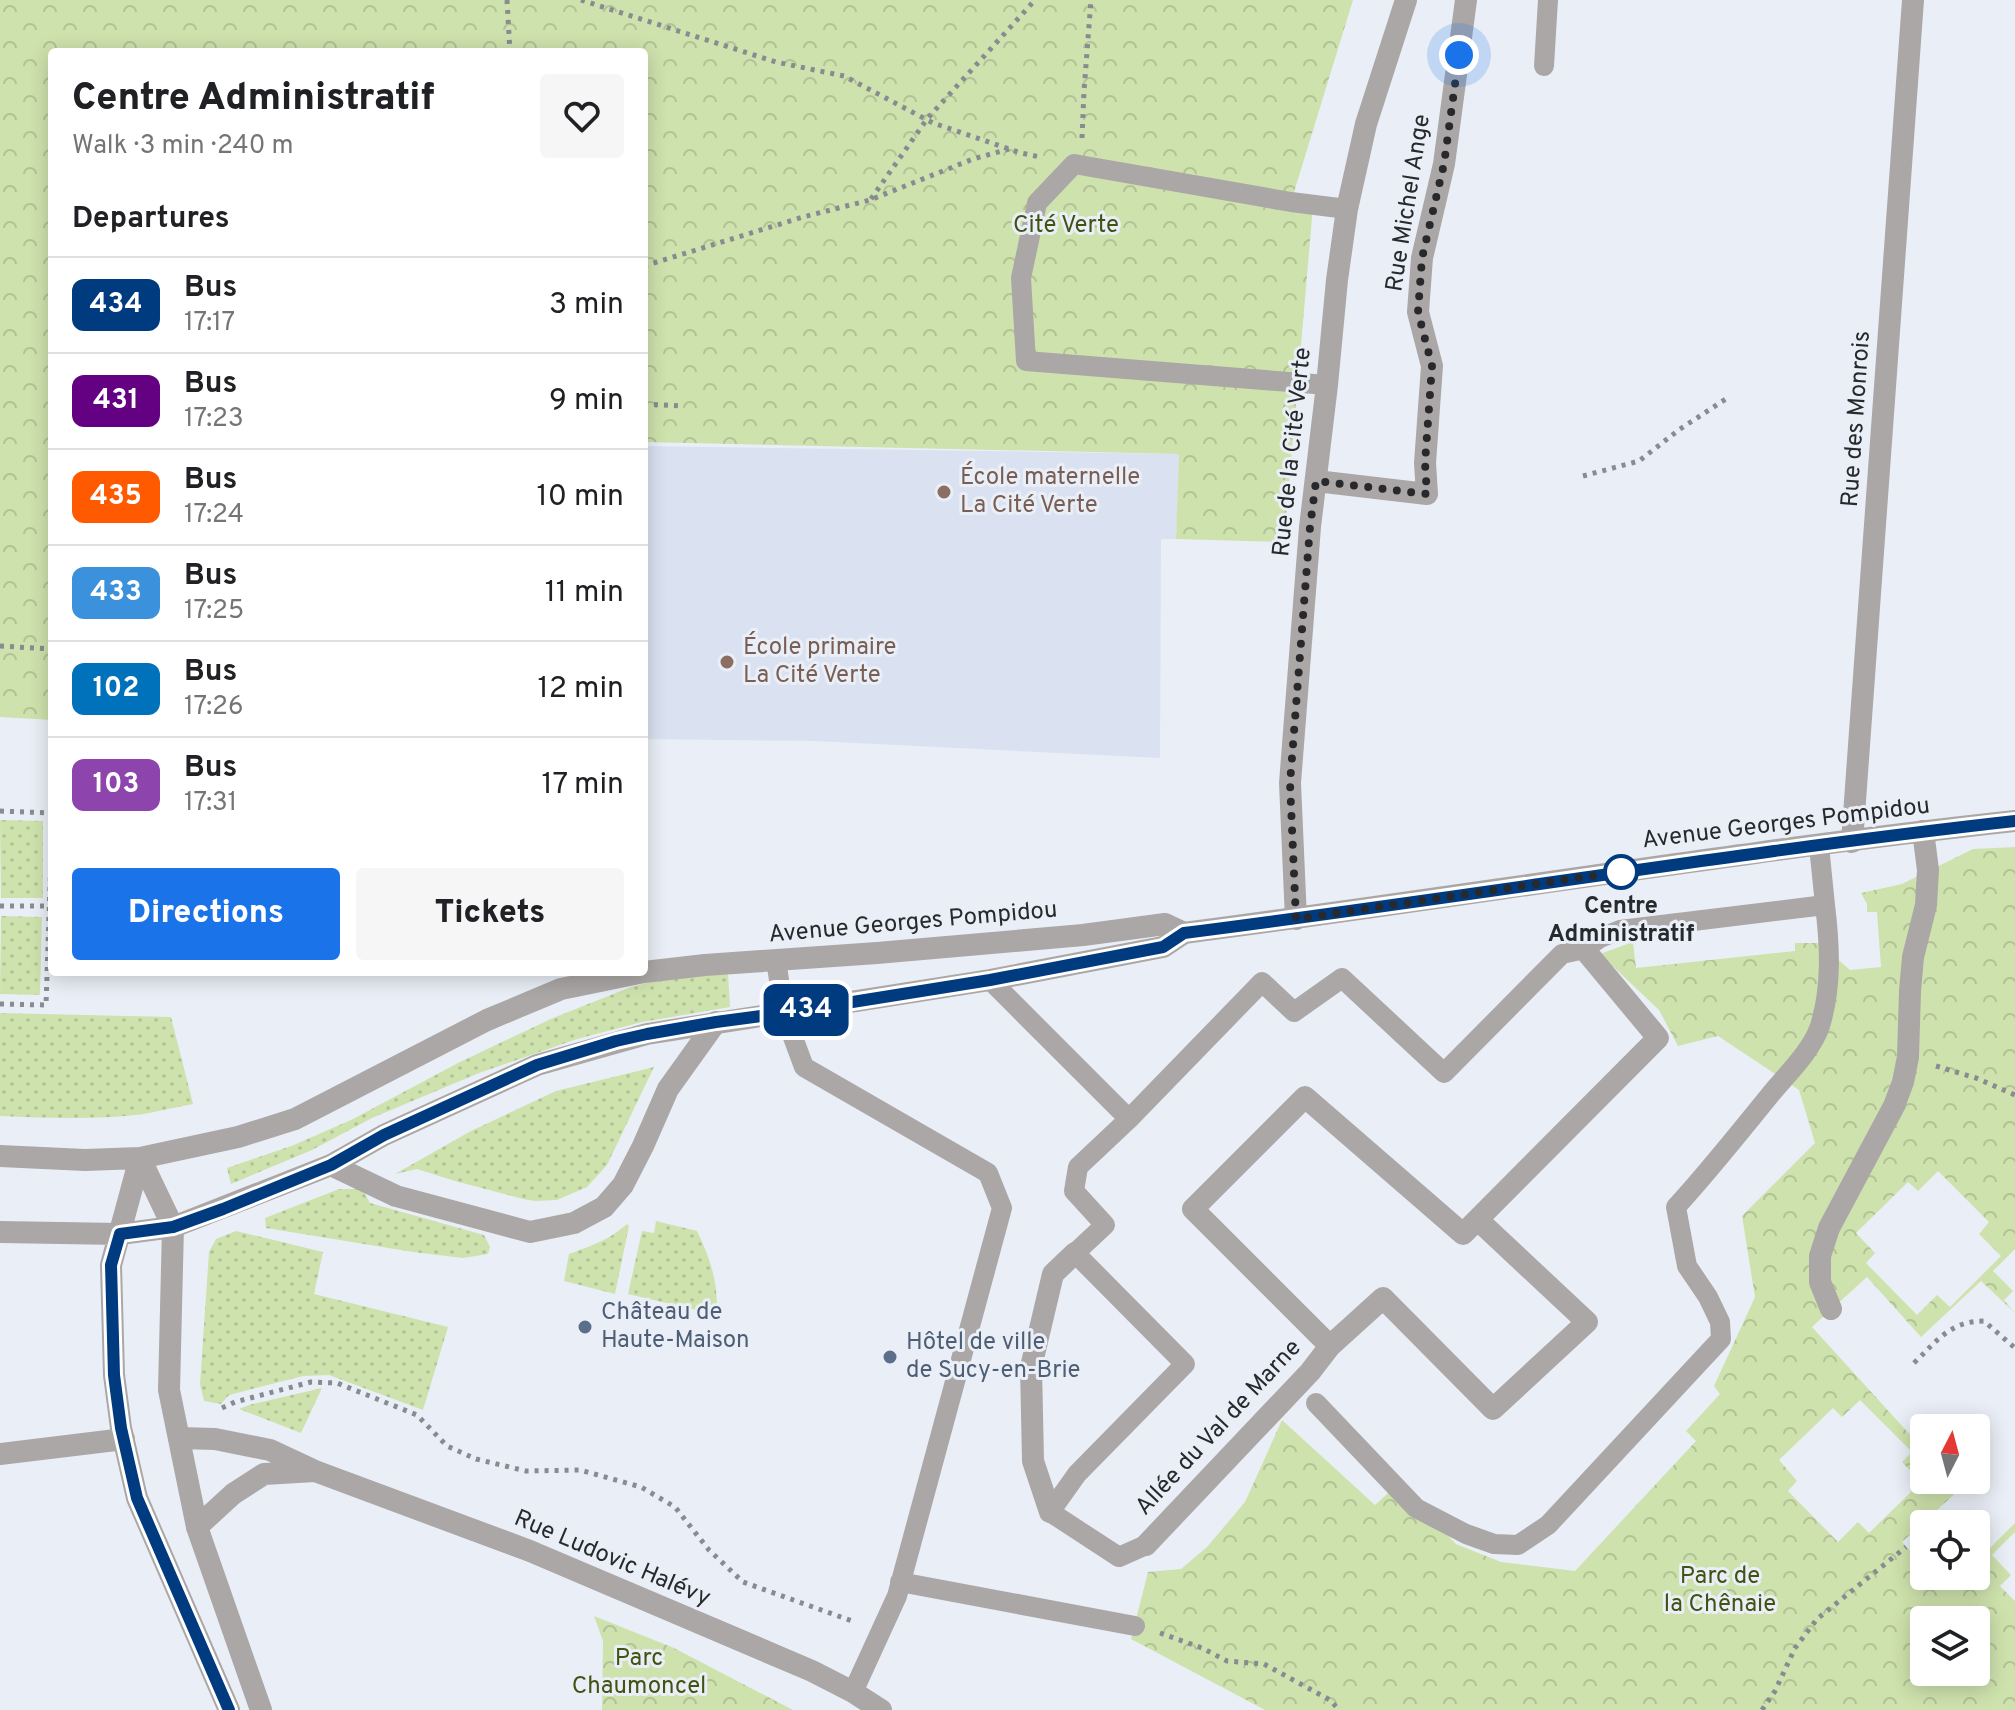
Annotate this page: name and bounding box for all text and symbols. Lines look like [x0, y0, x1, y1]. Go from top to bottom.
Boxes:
your location [1439, 35, 1479, 75]
button: heart [540, 74, 624, 158]
text: Centre Administratif [72, 75, 435, 124]
street label: Rue Michel Ange [1380, 112, 1438, 294]
text: Walk · 3 min · 240 m [72, 130, 294, 163]
text: Departures [72, 201, 230, 238]
park label: Cité Verte [1013, 211, 1119, 241]
text: Bus [184, 270, 237, 307]
text: 434 [90, 287, 142, 323]
text: 3 min [549, 287, 624, 324]
text: 17:17 [184, 307, 235, 340]
street label: Rue des Monrois [1836, 330, 1878, 508]
street label: Rue de la Cité Verte [1267, 346, 1319, 558]
text: Bus [184, 366, 237, 403]
text: 431 [93, 383, 139, 419]
text: 9 min [549, 383, 624, 420]
text: 17:23 [184, 403, 244, 436]
place label: École maternelle La Cité Verte [960, 461, 1140, 521]
text: Bus [184, 462, 237, 499]
text: 435 [90, 479, 142, 515]
text: 10 min [537, 479, 624, 516]
marker: École maternelle La Cité Verte [935, 483, 953, 501]
text: 17:24 [184, 499, 244, 532]
text: Bus [184, 558, 237, 595]
text: 433 [90, 575, 142, 611]
text: 11 min [545, 575, 624, 612]
text: 17:25 [184, 595, 244, 628]
place label: École primaire La Cité Verte [743, 631, 897, 691]
marker: École primaire La Cité Verte [718, 653, 736, 671]
text: Bus [184, 654, 237, 691]
text: 102 [93, 671, 139, 707]
text: 12 min [537, 671, 624, 708]
text: 17:26 [184, 691, 243, 724]
text: Bus [184, 750, 237, 787]
text: 103 [93, 767, 139, 803]
text: 17 min [541, 767, 624, 804]
text: 17:31 [184, 787, 237, 820]
street label: Avenue Georges Pompidou [1640, 791, 1932, 857]
marker: Centre Administratif [1604, 855, 1638, 889]
button: Directions [72, 868, 340, 960]
button: Tickets [356, 868, 624, 960]
place label: Centre Administratif [1548, 892, 1695, 950]
street label: Avenue Georges Pompidou [767, 895, 1059, 951]
line badge: 434 [760, 984, 852, 1036]
text: 434 [780, 992, 832, 1028]
place label: Château de Haute-Maison [601, 1298, 750, 1356]
marker: Château de Haute-Maison [576, 1318, 594, 1336]
place label: Hôtel de ville de Sucy-en-Brie [906, 1328, 1080, 1386]
street label: Allée du Val de Marne [1130, 1334, 1308, 1522]
marker: Hôtel de ville de Sucy-en-Brie [881, 1348, 899, 1366]
north arrow [1910, 1414, 1990, 1494]
map controls [1910, 1414, 1990, 1686]
street label: Rue Ludovic Halévy [509, 1504, 715, 1614]
button: locate [1910, 1510, 1990, 1590]
park label: Parc de la Chênaie [1664, 1562, 1776, 1620]
button: layers [1910, 1606, 1990, 1686]
park label: Parc Chaumoncel [572, 1644, 706, 1702]

